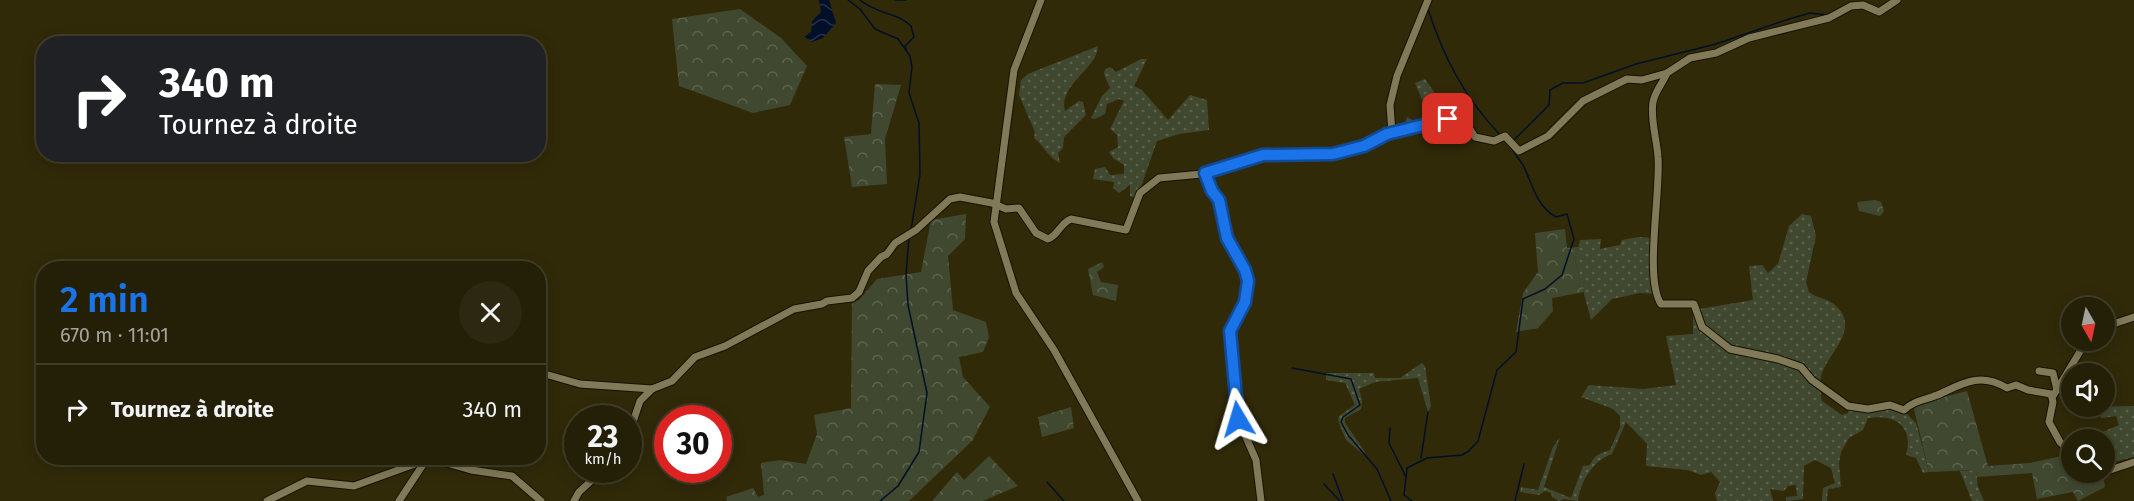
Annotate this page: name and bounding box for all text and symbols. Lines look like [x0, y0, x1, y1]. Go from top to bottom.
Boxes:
text: 340 m [159, 58, 275, 108]
icon: right [60, 60, 138, 138]
pin [1422, 93, 1473, 144]
icon: arrive [1431, 102, 1464, 135]
text: Tournez à droite [159, 109, 358, 141]
text: 2 min [60, 278, 149, 322]
button: close [459, 281, 522, 344]
north arrow [2061, 297, 2115, 351]
map controls [2061, 297, 2115, 483]
text: 670 m · 11:01 [60, 323, 169, 347]
button: sound [2061, 363, 2115, 417]
position arrow [1206, 387, 1270, 451]
icon: right [60, 393, 93, 426]
text: Tournez à droite [111, 396, 274, 423]
text: 340 m [462, 396, 522, 423]
speed limit sign: 30 [654, 405, 732, 483]
text: 23 [588, 419, 618, 455]
button: search [2061, 429, 2115, 483]
text: km/h [584, 450, 622, 468]

